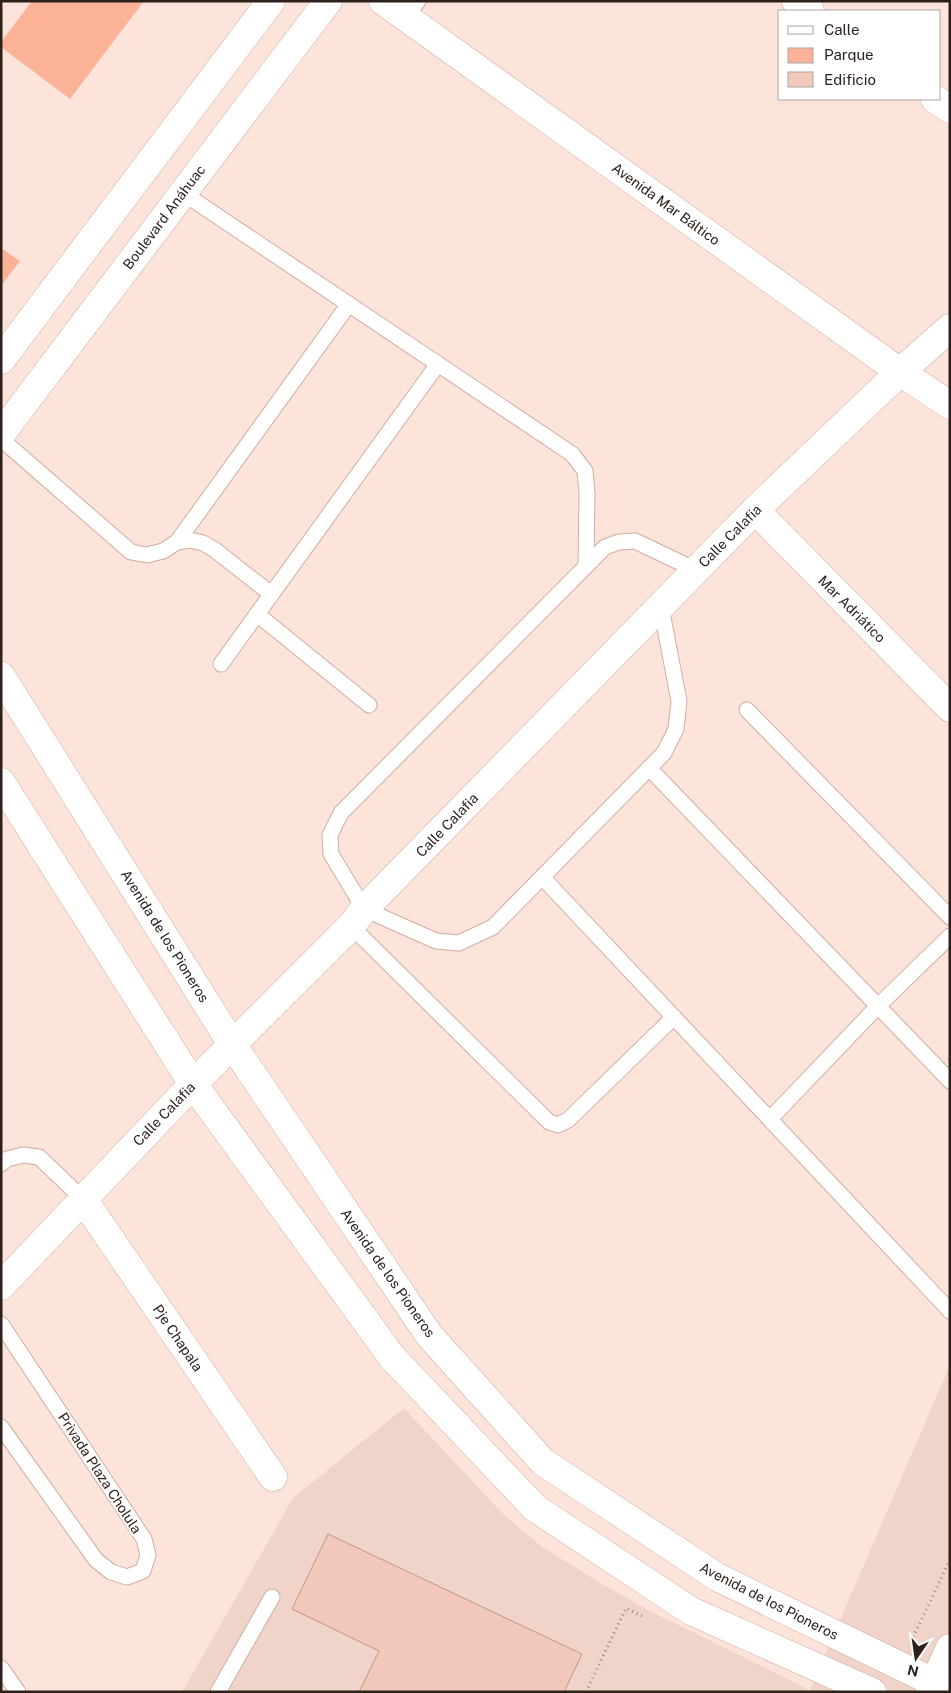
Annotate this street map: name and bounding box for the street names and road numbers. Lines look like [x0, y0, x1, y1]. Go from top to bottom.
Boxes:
street label: Avenida Mar Báltico [609, 160, 723, 248]
street label: Boulevard Anáhuac [120, 162, 208, 272]
street label: Calle Calafia [695, 501, 765, 571]
street label: Mar Adriático [815, 572, 889, 646]
street label: Calle Calafia [413, 790, 481, 860]
street label: Avenida de los Pioneros [118, 867, 212, 1005]
street label: Calle Calafia [130, 1079, 198, 1149]
street label: Avenida de los Pioneros [338, 1206, 438, 1340]
street label: Pje Chapala [150, 1302, 206, 1374]
street label: Privada Plaza Cholula [55, 1410, 145, 1536]
street label: Avenida de los Pioneros [697, 1559, 841, 1643]

